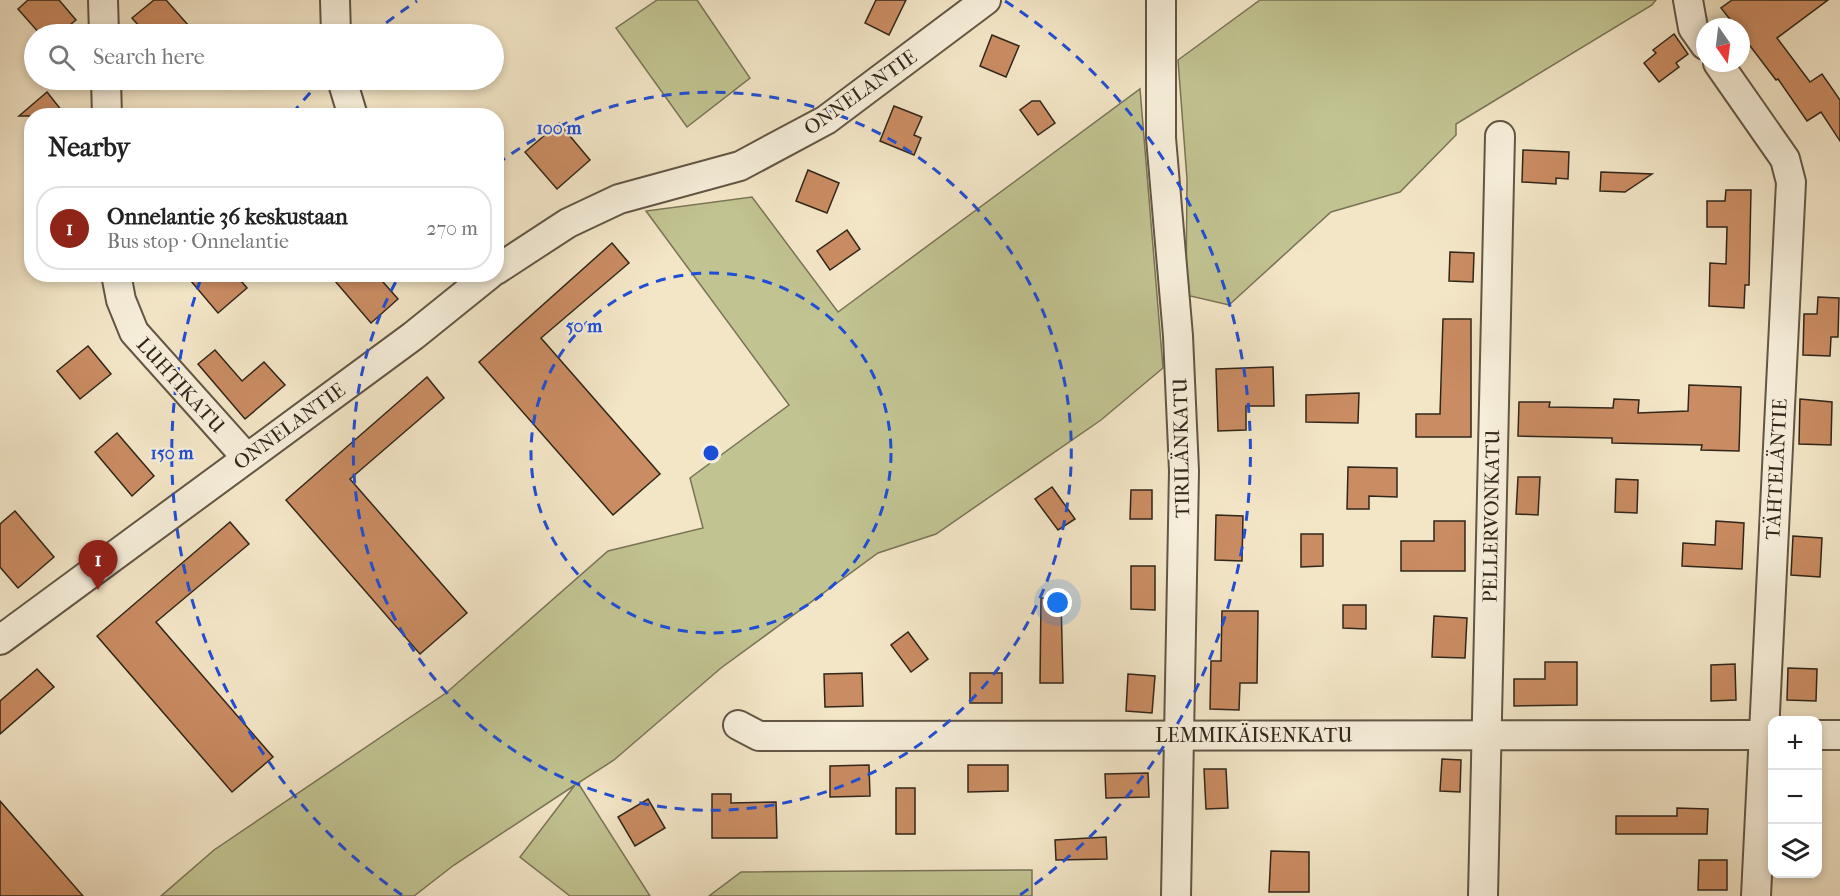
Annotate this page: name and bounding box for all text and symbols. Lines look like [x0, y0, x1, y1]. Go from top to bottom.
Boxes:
north arrow [1696, 18, 1750, 72]
search box [24, 24, 504, 90]
icon: search [45, 41, 78, 74]
text: Search here [93, 44, 205, 70]
street label: ONNELANTIE [800, 45, 921, 140]
text: 100 m [536, 118, 583, 139]
text: Nearby [48, 132, 130, 163]
text: Onnelantie 36 keskustaan [107, 204, 348, 230]
text: 1 [66, 217, 73, 240]
text: 270 m [426, 217, 478, 240]
text: Bus stop · Onnelantie [107, 230, 289, 253]
text: 50 m [566, 316, 603, 337]
street label: LUHTIKATU [132, 333, 230, 438]
street label: TIRILÄNKATU [1168, 377, 1194, 518]
street label: ONNELANTIE [229, 378, 350, 475]
street label: TÄHTELÄNTIE [1760, 398, 1792, 540]
street label: PELLERVONKATU [1478, 429, 1505, 603]
text: 150 m [151, 443, 194, 464]
centre of rings [701, 443, 721, 463]
pin: 1 [78, 540, 118, 590]
your location [1043, 588, 1072, 617]
map controls [1768, 716, 1822, 878]
button: + [1768, 716, 1822, 770]
street label: LEMMIKÄISENKATU [1155, 723, 1353, 747]
button: − [1768, 770, 1822, 824]
button: layers [1768, 824, 1822, 878]

